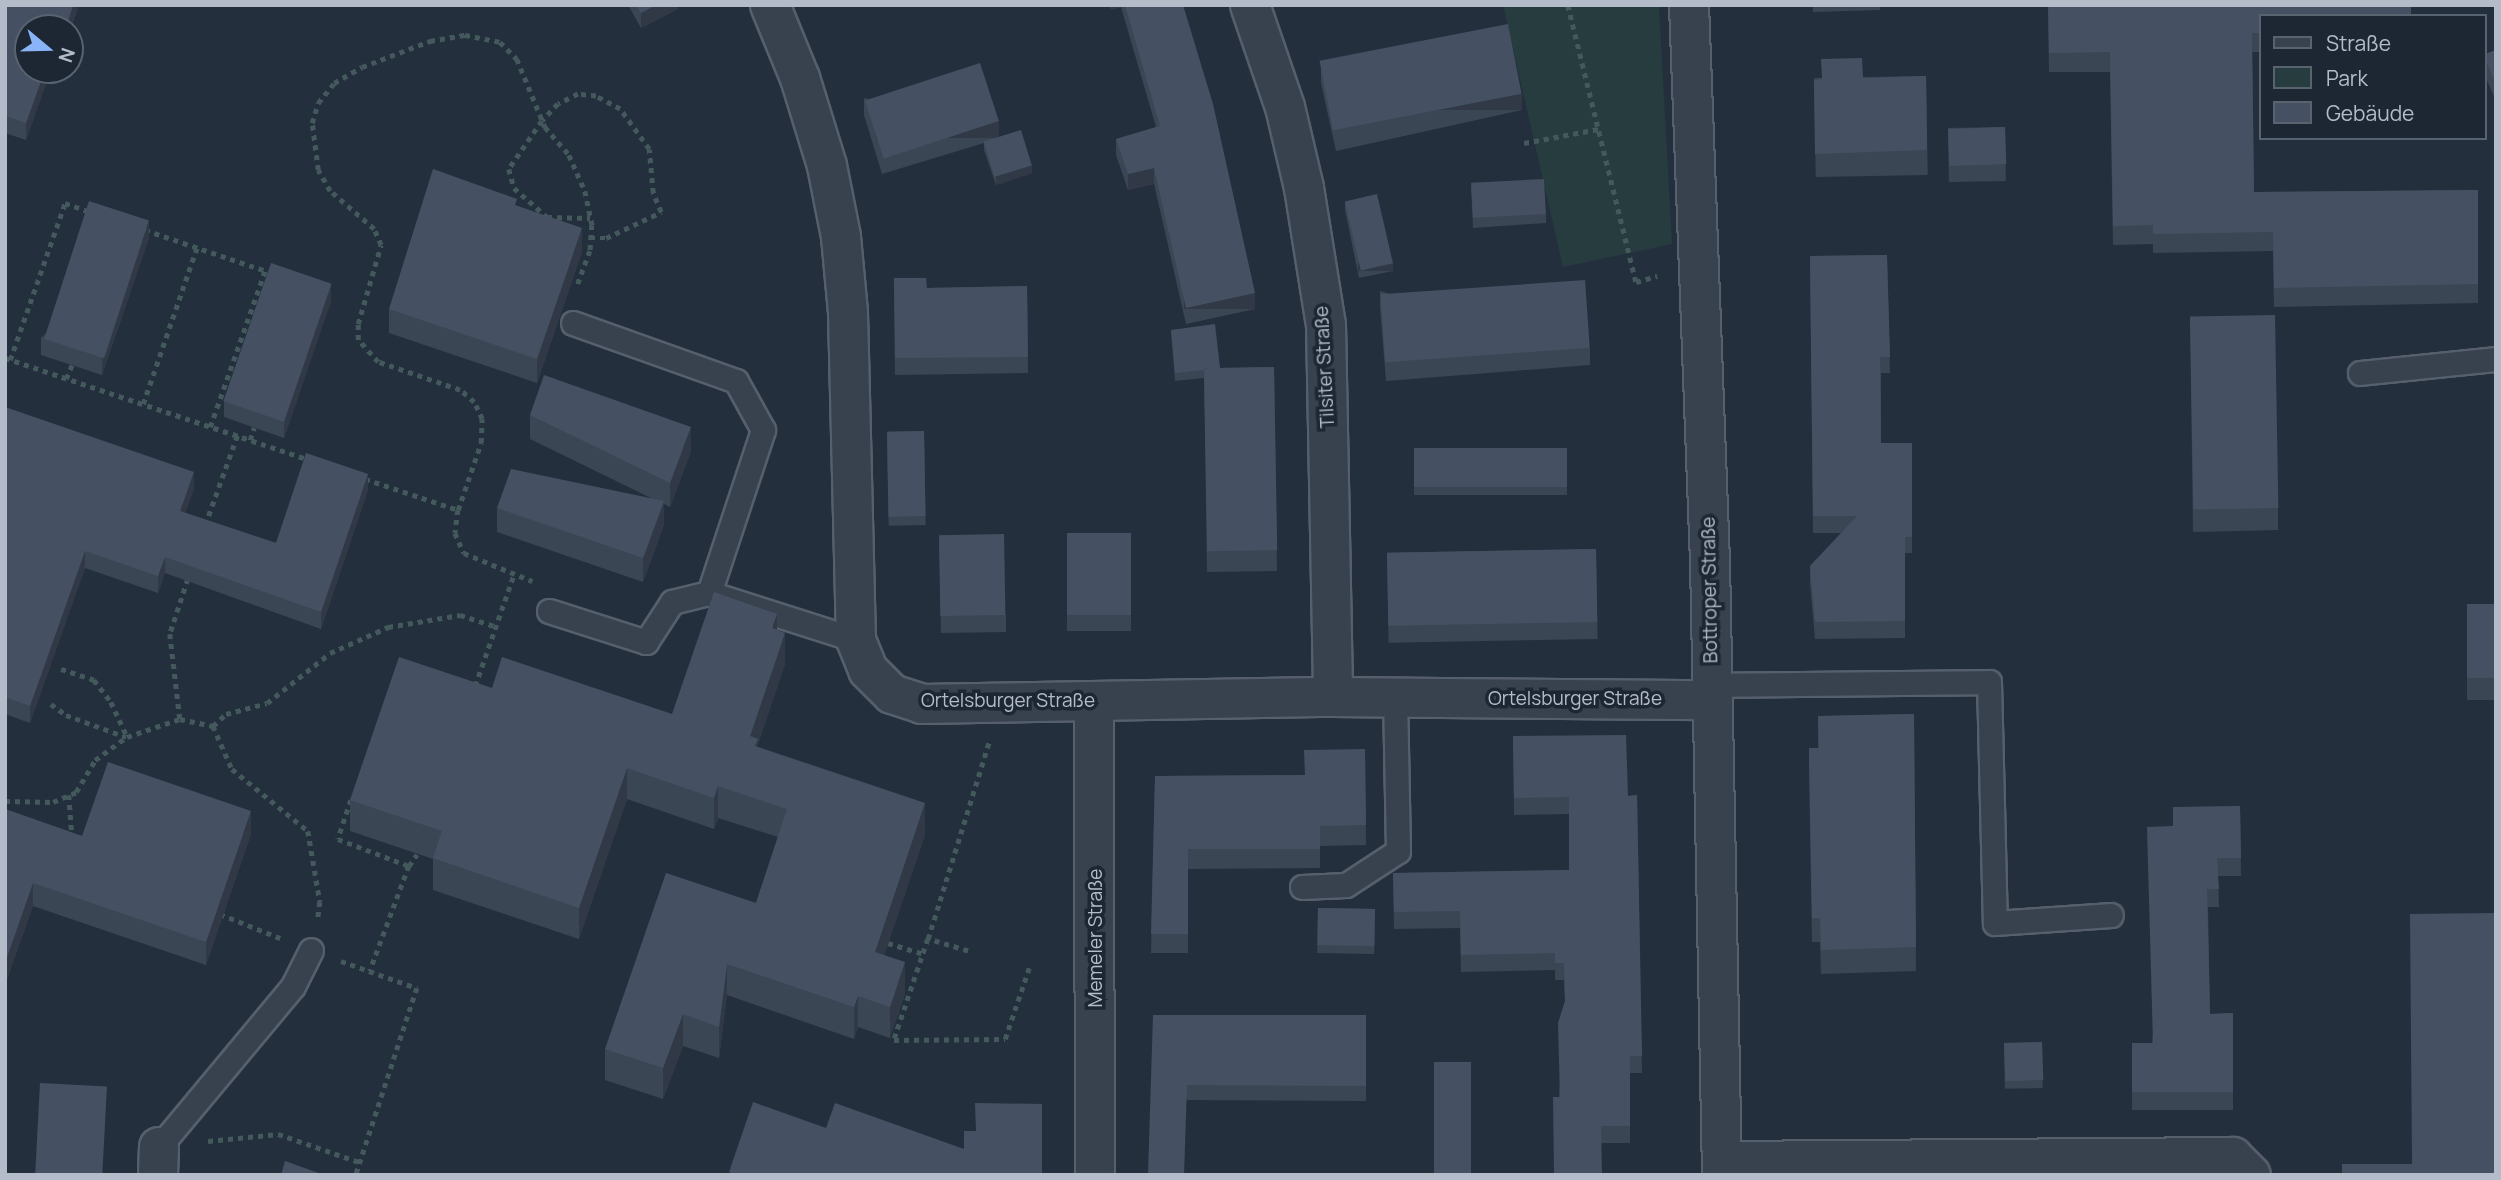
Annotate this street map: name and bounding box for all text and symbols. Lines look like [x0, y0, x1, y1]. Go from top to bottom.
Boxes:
north arrow [14, 14, 84, 84]
legend [2260, 14, 2487, 140]
text: Straße [2326, 29, 2391, 57]
text: N [52, 44, 81, 66]
text: Park [2326, 64, 2368, 92]
text: Gebäude [2326, 99, 2414, 127]
street label: Tilsiter Straße [1310, 305, 1340, 429]
street label: Bottroper Straße [1697, 516, 1723, 664]
street label: Ortelsburger Straße [1488, 688, 1662, 710]
street label: Ortelsburger Straße [921, 690, 1095, 712]
street label: Memeler Straße [1085, 869, 1107, 1007]

